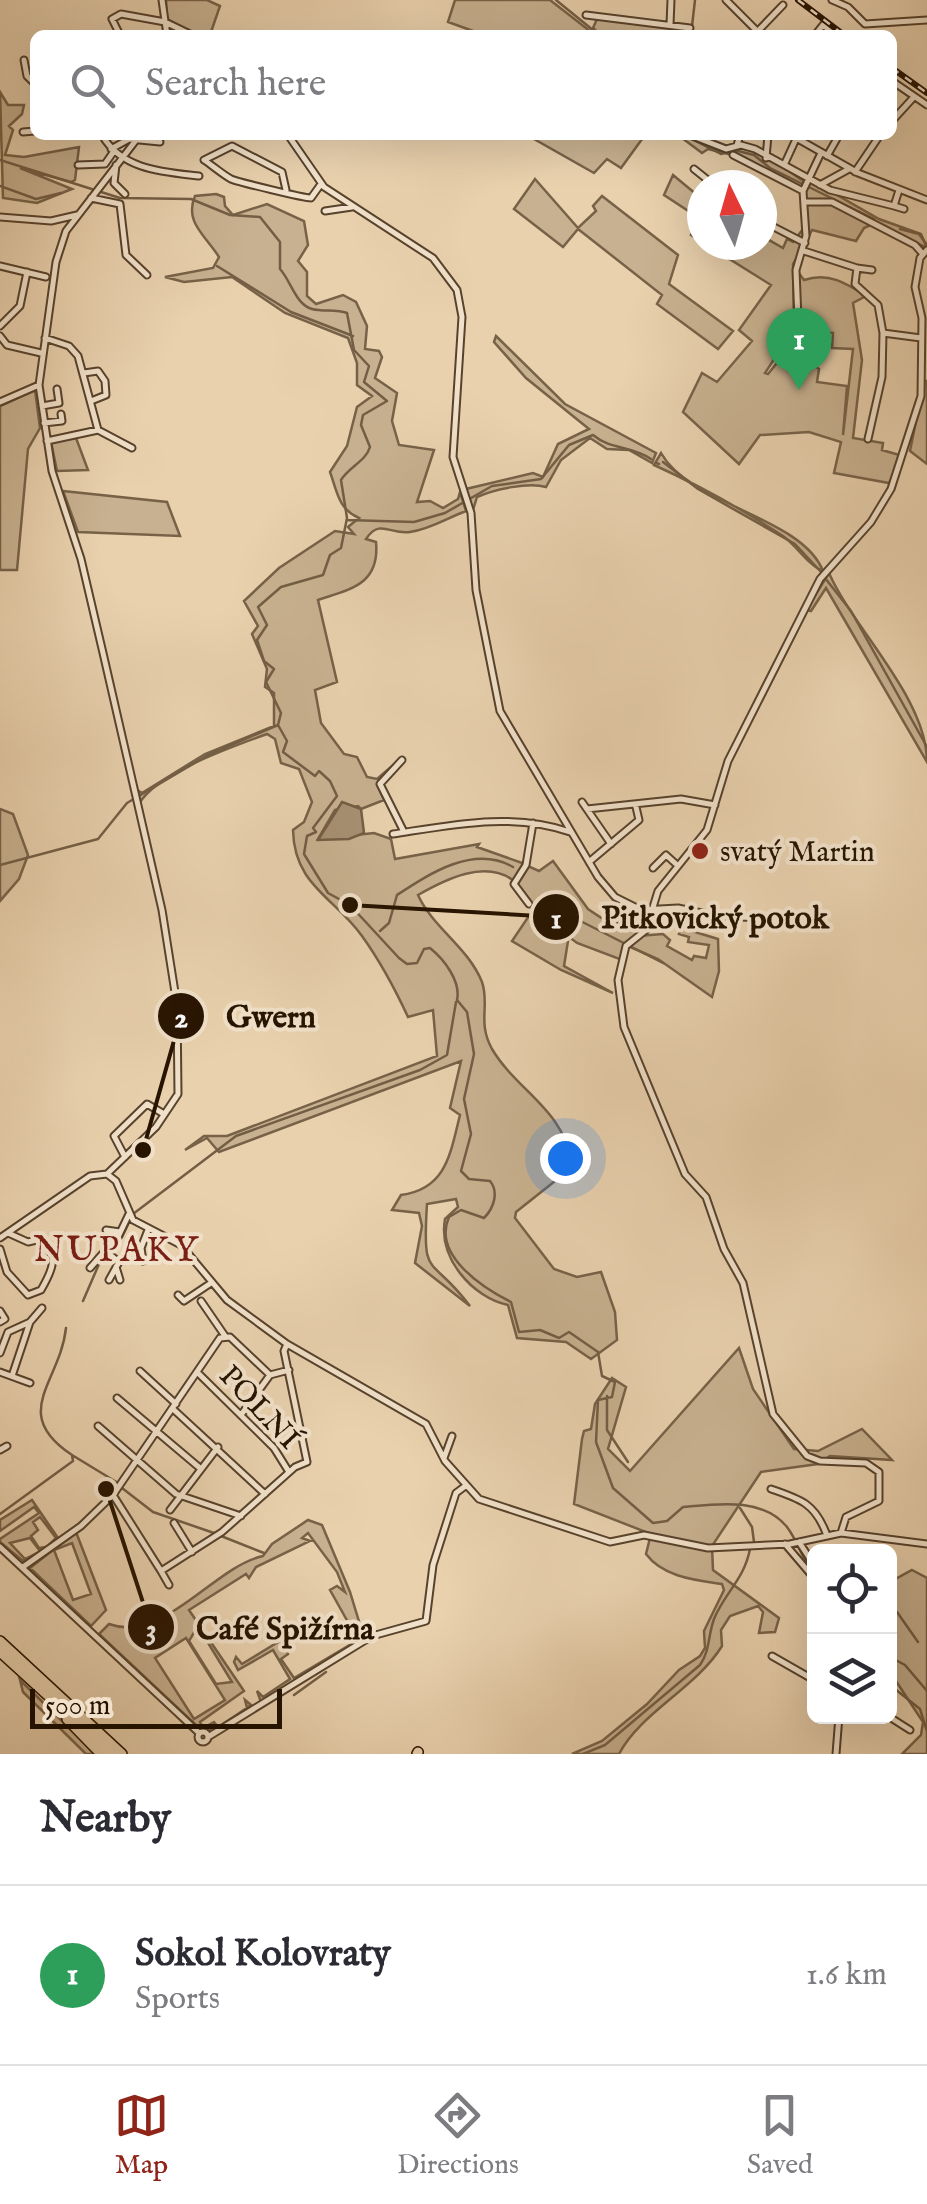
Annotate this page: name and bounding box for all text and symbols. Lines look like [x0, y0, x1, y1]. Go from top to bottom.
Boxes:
search box [30, 30, 897, 140]
icon: search [65, 58, 120, 113]
text: Search here [145, 61, 326, 109]
north arrow [687, 170, 777, 260]
pin: 1 [766, 308, 832, 390]
place label: svatý Martin [720, 834, 875, 872]
marker: svatý Martin [689, 840, 711, 862]
callout: Pitkovický potok [531, 886, 849, 948]
text: Pitkovický potok [601, 899, 830, 940]
text: 1 [550, 901, 562, 939]
callout: Gwern [156, 985, 336, 1047]
text: Gwern [226, 998, 316, 1039]
text: 2 [174, 1000, 188, 1038]
your location [540, 1133, 591, 1184]
district label: NUPAKY [34, 1229, 200, 1274]
street label: POLNÍ [210, 1358, 308, 1459]
map controls [807, 1544, 897, 1724]
button: locate [807, 1544, 897, 1634]
callout: Café Spižírna [126, 1596, 394, 1658]
text: Café Spižírna [196, 1610, 375, 1651]
text: 3 [145, 1611, 157, 1649]
button: layers [807, 1634, 897, 1724]
scale bar [30, 1684, 282, 1728]
text: 500 m [45, 1689, 110, 1724]
text: Nearby [40, 1793, 171, 1846]
text: Sokol Kolovraty [135, 1931, 391, 1979]
text: 1 [67, 1955, 78, 1996]
text: 1.6 km [806, 1955, 887, 1996]
text: Sports [135, 1979, 220, 2020]
tab: Map [114, 2088, 169, 2183]
tab: Directions [397, 2088, 519, 2183]
tab: Saved [747, 2088, 813, 2183]

